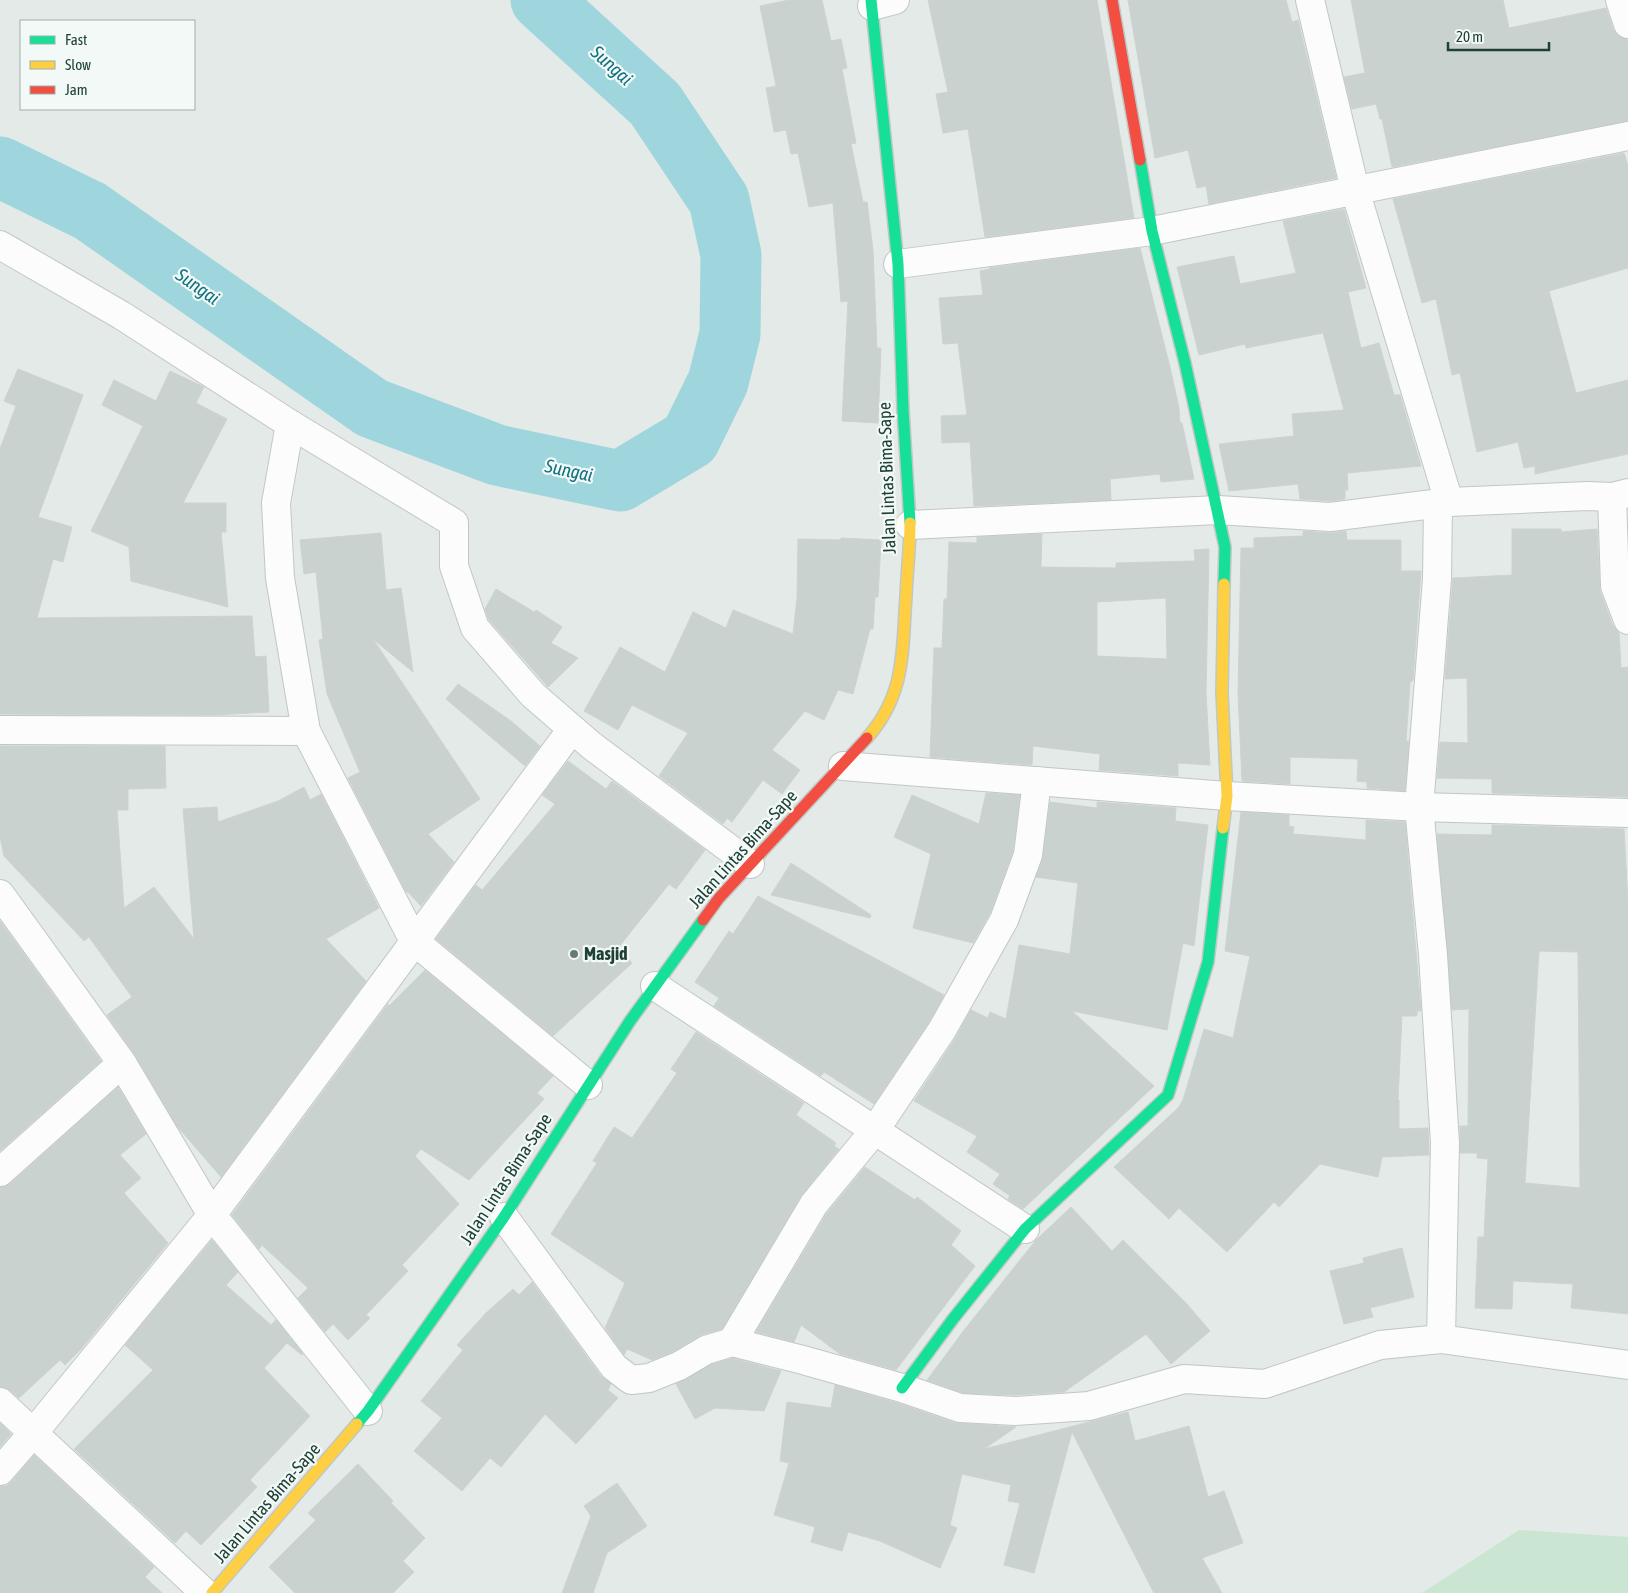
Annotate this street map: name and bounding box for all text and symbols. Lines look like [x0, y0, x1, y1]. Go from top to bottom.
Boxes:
legend [20, 20, 195, 110]
scale bar [1448, 20, 1549, 52]
text: 20 m [1456, 28, 1483, 45]
text: Fast [65, 31, 87, 48]
water label: Sungai [586, 40, 637, 89]
text: Slow [65, 56, 91, 73]
text: Jam [65, 81, 88, 98]
water label: Sungai [171, 263, 224, 309]
street label: Jalan Lintas Bima-Sape [873, 402, 900, 554]
water label: Sungai [542, 454, 595, 486]
street label: Jalan Lintas Bima-Sape [684, 785, 801, 912]
place label: Masjid [584, 943, 628, 964]
marker: Masjid [568, 948, 580, 960]
street label: Jalan Lintas Bima-Sape [455, 1109, 556, 1248]
street label: Jalan Lintas Bima-Sape [209, 1438, 324, 1567]

